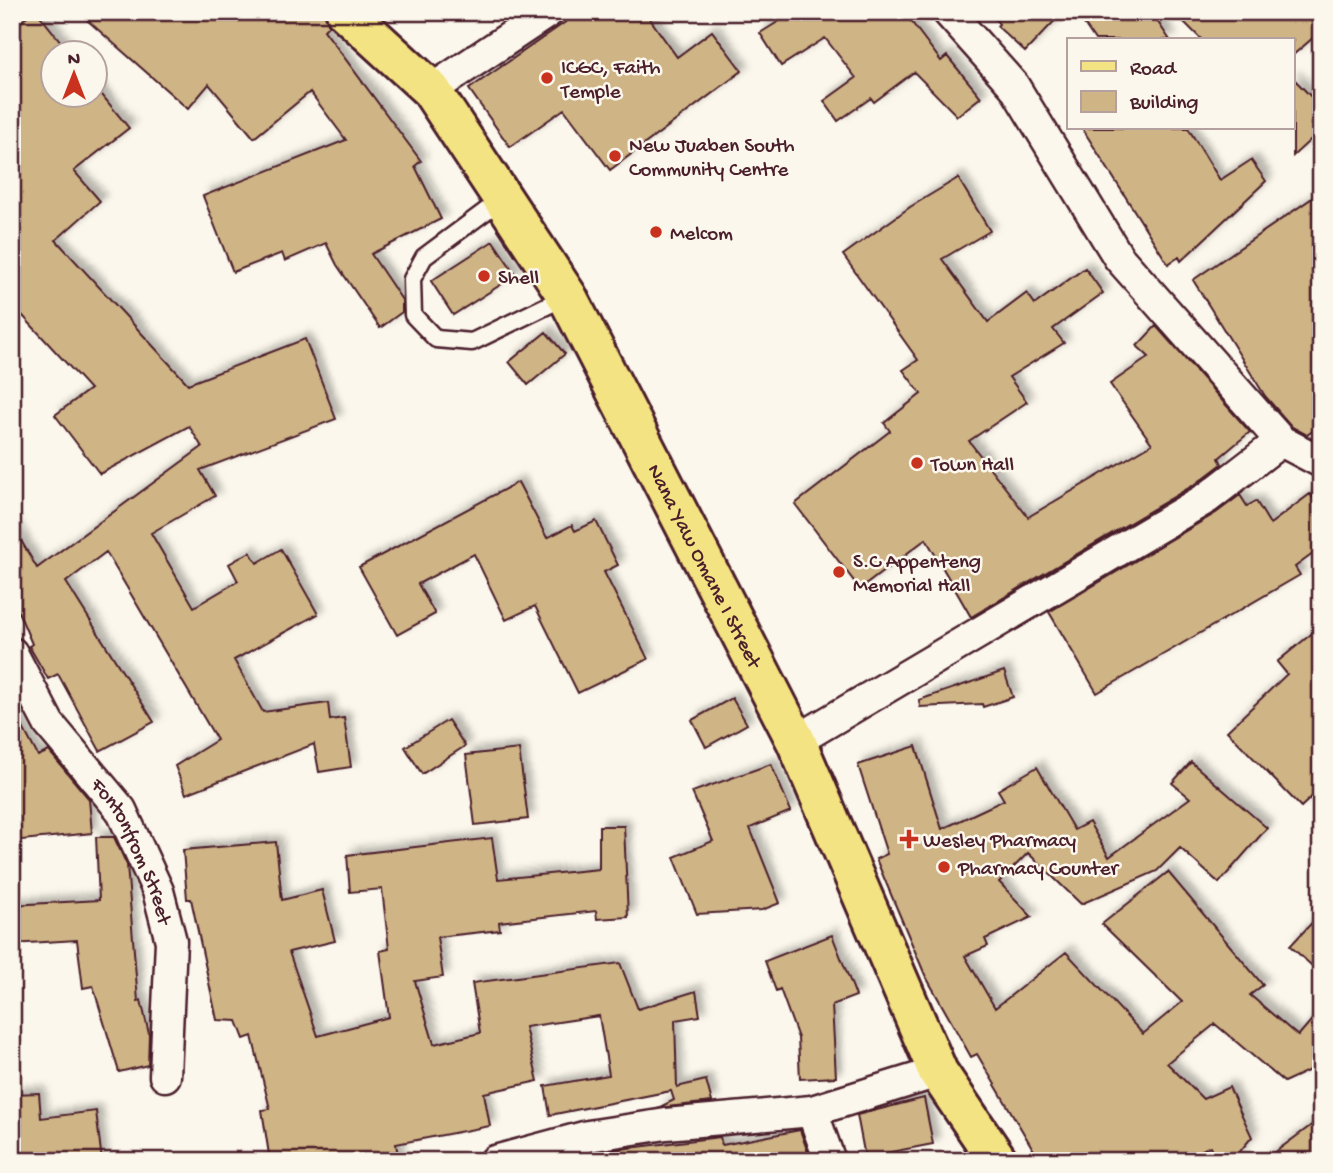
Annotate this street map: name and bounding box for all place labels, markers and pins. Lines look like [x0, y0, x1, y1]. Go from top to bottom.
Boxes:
place label: ICGC, Faith Temple [560, 57, 660, 106]
marker: ICGC, Faith Temple [539, 70, 555, 86]
place label: New Juaben South Community Centre [629, 135, 795, 184]
marker: New Juaben South Community Centre [607, 148, 623, 164]
place label: Melcom [670, 223, 733, 248]
marker: Melcom [648, 224, 664, 240]
place label: Shell [498, 267, 539, 292]
marker: Shell [476, 268, 492, 284]
place label: Town Hall [930, 454, 1014, 479]
marker: Town Hall [909, 455, 925, 471]
place label: S.C Appenteng Memorial Hall [853, 551, 981, 600]
marker: S.C Appenteng Memorial Hall [831, 564, 847, 580]
place label: Wesley Pharmacy [923, 830, 1076, 855]
marker: Wesley Pharmacy [901, 831, 917, 847]
place label: Pharmacy Counter [957, 858, 1119, 883]
marker: Pharmacy Counter [936, 859, 952, 875]

